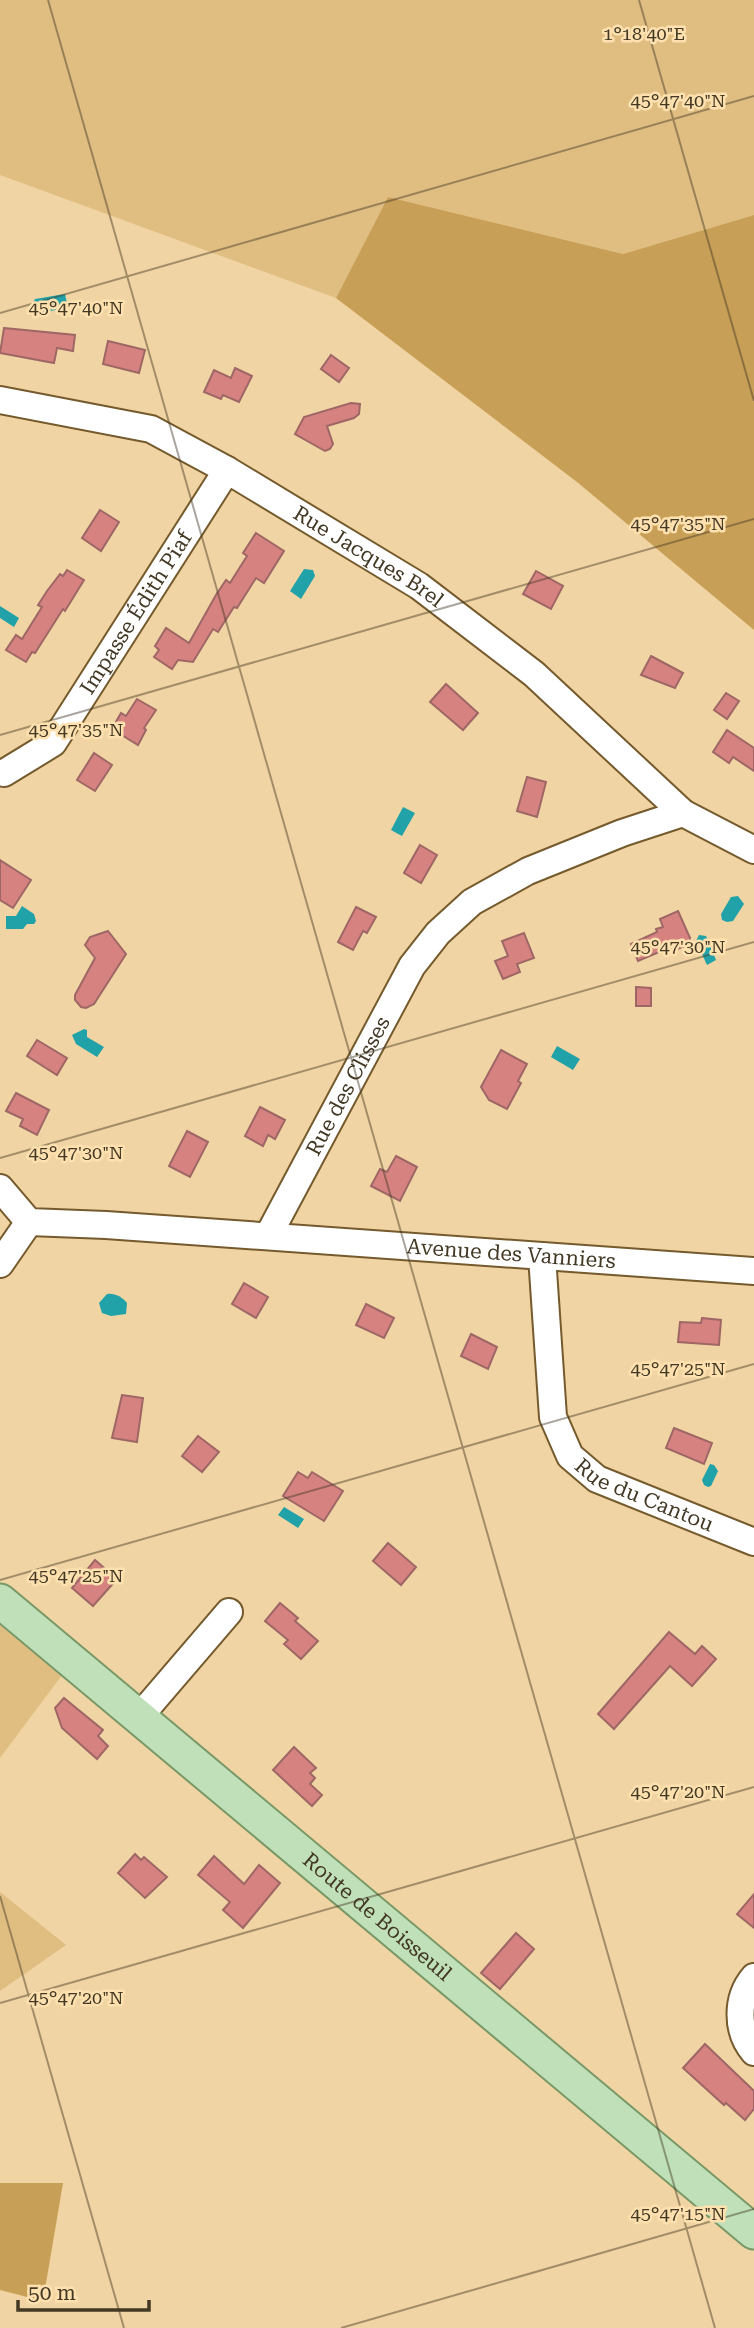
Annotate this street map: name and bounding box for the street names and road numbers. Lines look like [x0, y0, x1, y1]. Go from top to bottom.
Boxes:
street label: Rue Jacques Brel [289, 501, 449, 613]
street label: Impasse Édith Piaf [75, 526, 197, 699]
street label: Rue des Clisses [301, 1012, 395, 1160]
street label: Avenue des Vanniers [406, 1234, 617, 1273]
street label: Rue du Cantou [570, 1453, 717, 1536]
street label: Route de Boisseuil [298, 1848, 457, 1986]

